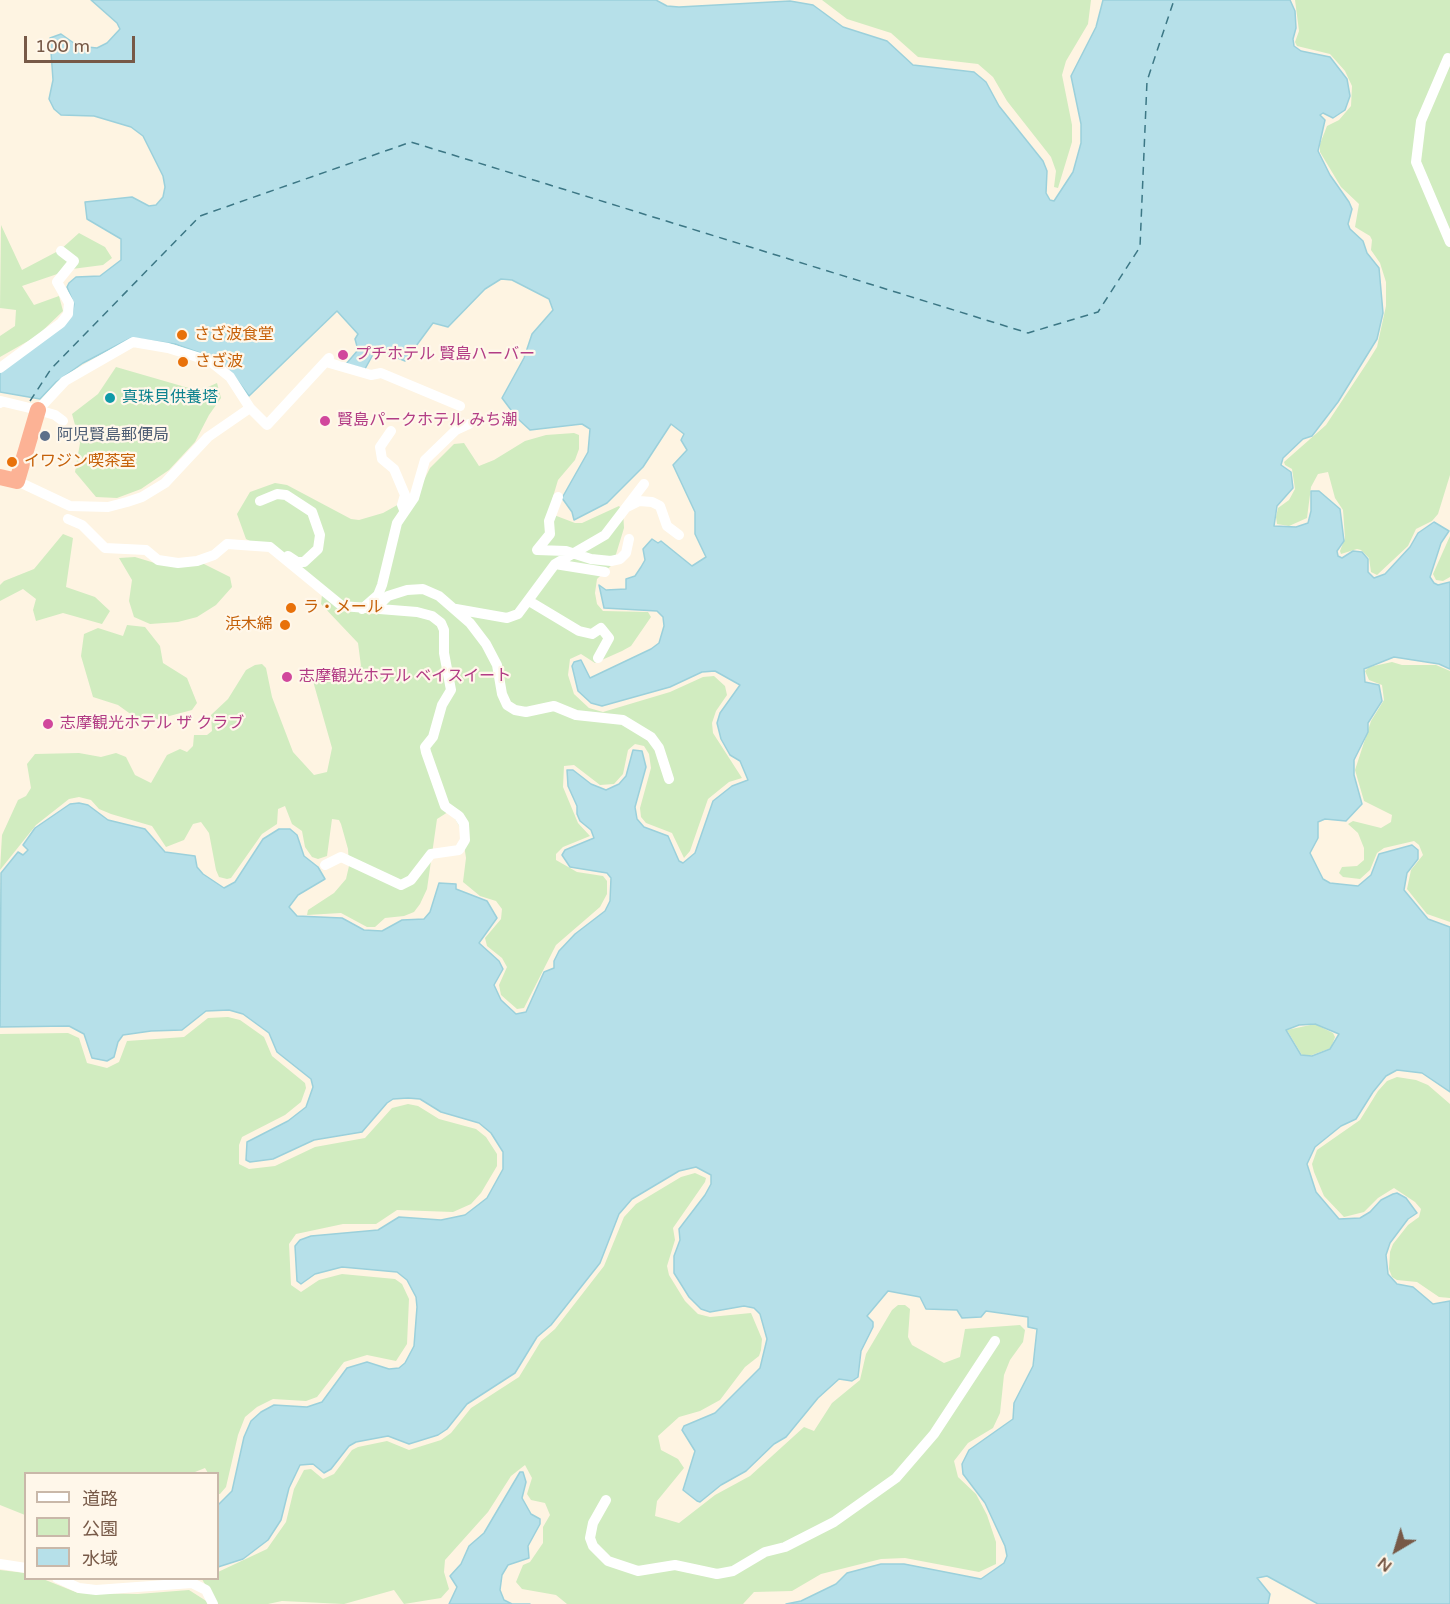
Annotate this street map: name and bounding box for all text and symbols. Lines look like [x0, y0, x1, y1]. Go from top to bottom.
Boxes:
scale bar [27, 24, 138, 62]
text: 100 m [35, 35, 90, 57]
place label: さざ波食堂 [194, 325, 274, 345]
marker: さざ波食堂 [175, 328, 189, 342]
place label: プチホテル 賢島ハーバー [355, 345, 535, 365]
marker: プチホテル 賢島ハーバー [336, 348, 350, 362]
place label: さざ波 [195, 352, 243, 372]
marker: さざ波 [176, 355, 190, 369]
place label: 真珠貝供養塔 [122, 388, 218, 408]
marker: 真珠貝供養塔 [103, 391, 117, 405]
place label: 賢島パークホテル みち潮 [337, 411, 517, 431]
marker: 賢島パークホテル みち潮 [318, 414, 332, 428]
place label: 阿児賢島郵便局 [57, 426, 169, 446]
marker: 阿児賢島郵便局 [38, 429, 52, 443]
place label: イワジン喫茶室 [24, 452, 136, 472]
marker: イワジン喫茶室 [5, 455, 19, 469]
place label: ラ・メール [303, 598, 383, 618]
marker: ラ・メール [284, 601, 298, 615]
place label: 浜木綿 [225, 615, 273, 635]
marker: 浜木綿 [278, 618, 292, 632]
place label: 志摩観光ホテル ベイスイート [299, 667, 511, 687]
marker: 志摩観光ホテル ベイスイート [280, 670, 294, 684]
place label: 志摩観光ホテル ザ クラブ [60, 714, 244, 734]
marker: 志摩観光ホテル ザ クラブ [41, 717, 55, 731]
legend [24, 1472, 219, 1580]
text: 道路 [82, 1488, 118, 1510]
text: 公園 [82, 1518, 118, 1540]
north arrow [1366, 1520, 1426, 1580]
text: 水域 [82, 1548, 118, 1570]
text: N [1374, 1552, 1396, 1576]

